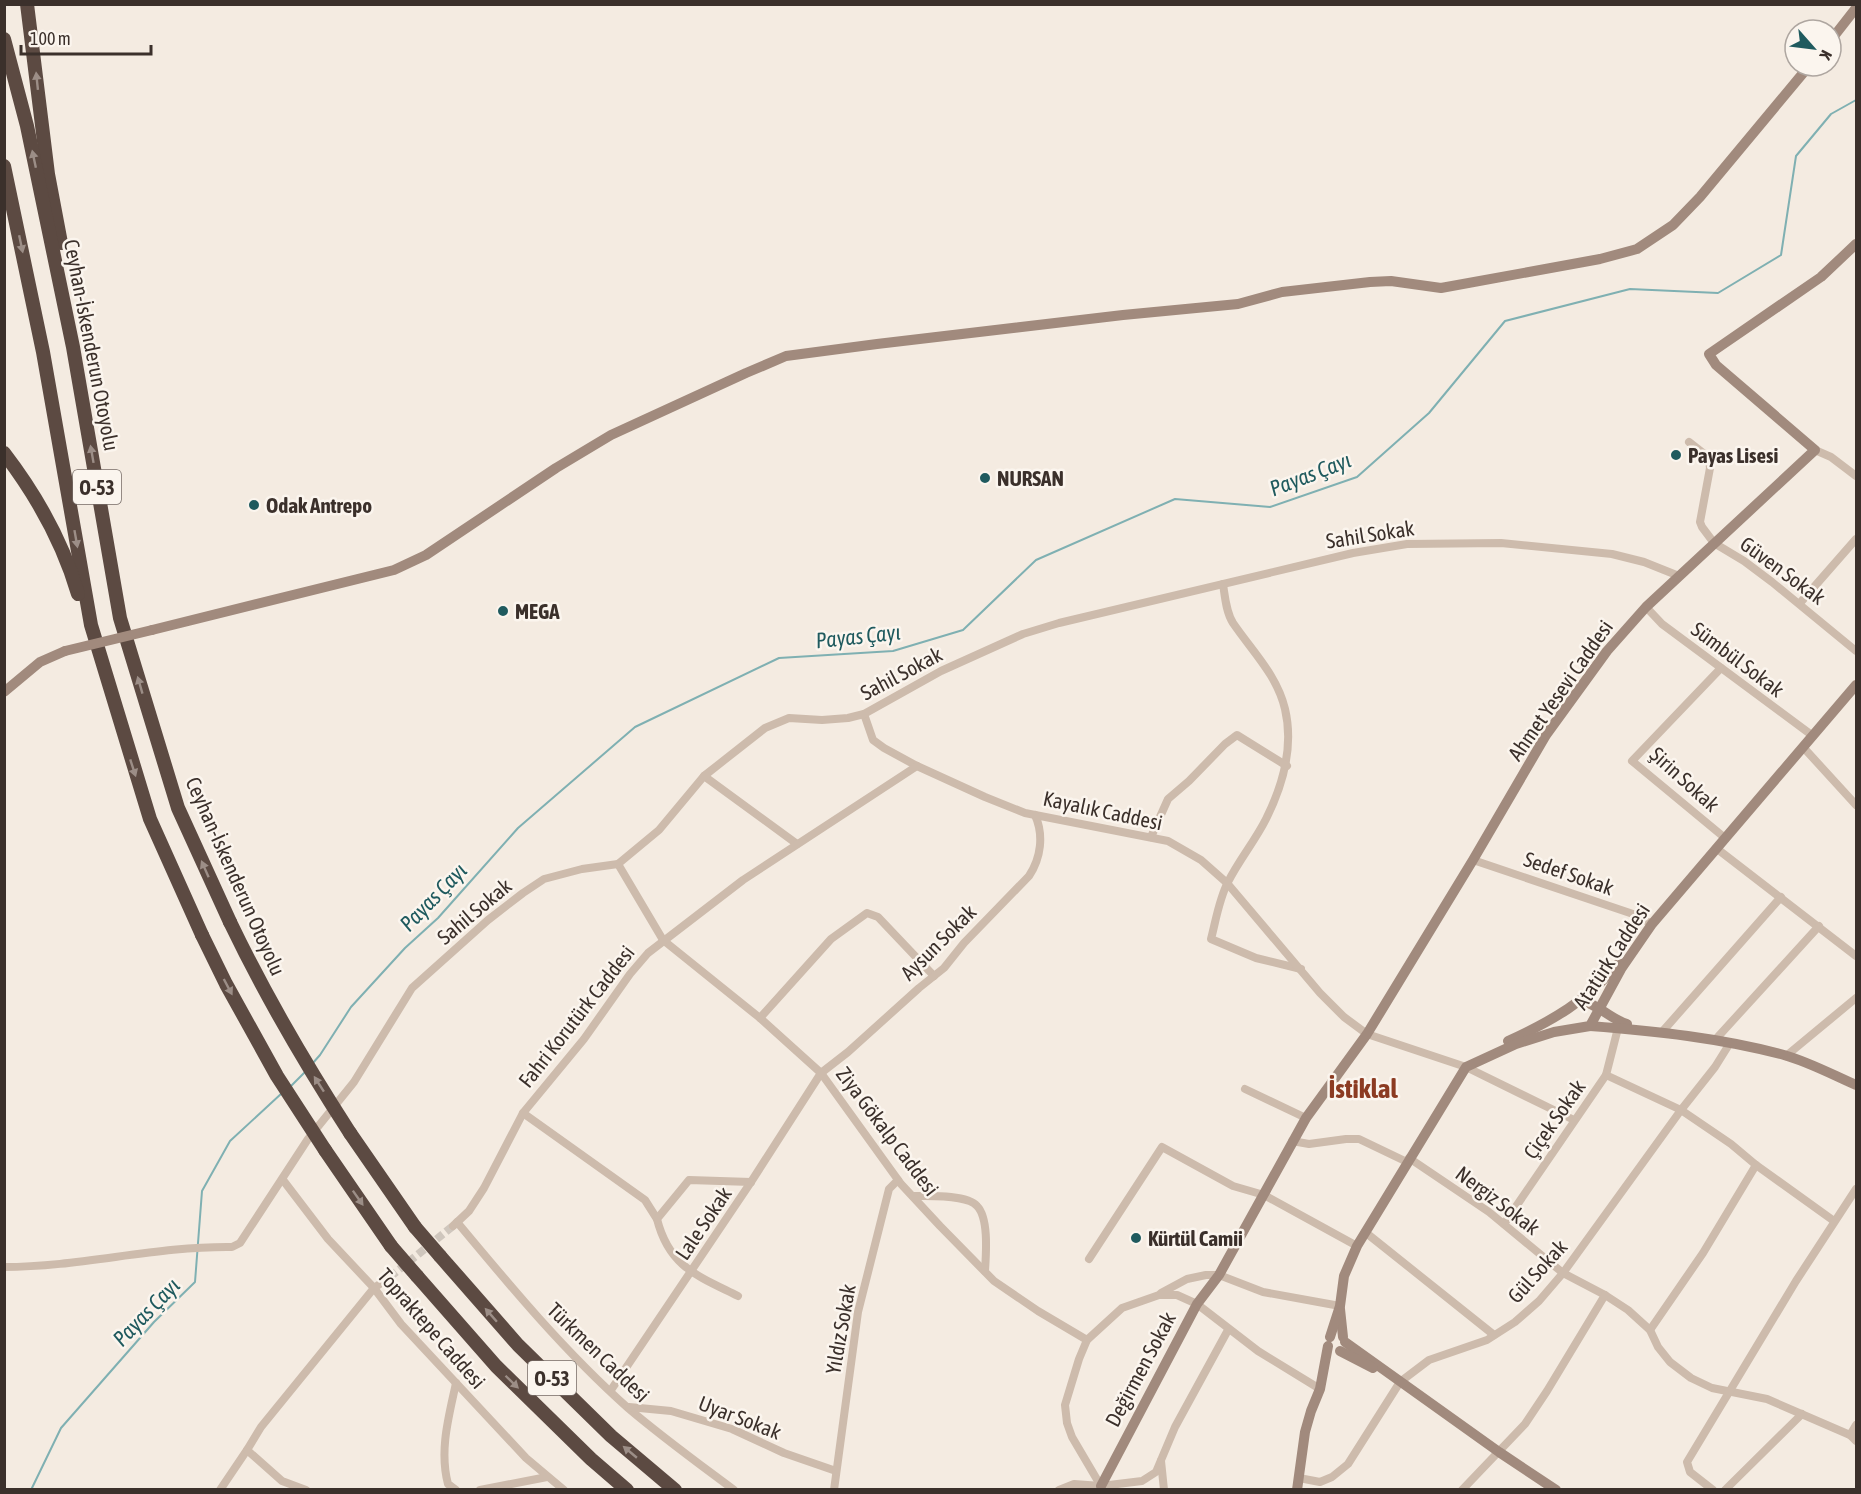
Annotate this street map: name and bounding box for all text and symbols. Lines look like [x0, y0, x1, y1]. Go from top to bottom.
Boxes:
scale bar [21, 18, 152, 56]
north arrow [1783, 18, 1843, 78]
text: 100 m [30, 28, 71, 49]
text: K [1816, 47, 1836, 63]
one-way arrow [32, 71, 42, 90]
one-way arrow [29, 149, 38, 168]
one-way arrow [16, 235, 26, 253]
street label: Ceyhan-İskenderun Otoyolu [60, 237, 124, 453]
place label: Payas Lisesi [1688, 443, 1778, 467]
one-way arrow [87, 444, 96, 463]
water label: Payas Çayı [1266, 447, 1354, 501]
marker: Payas Lisesi [1669, 448, 1683, 462]
place label: NURSAN [997, 466, 1064, 490]
road number: O-53 [73, 470, 121, 504]
marker: NURSAN [978, 471, 992, 485]
place label: Odak Antrepo [266, 493, 372, 517]
marker: Odak Antrepo [247, 498, 261, 512]
street label: Sahil Sokak [1324, 515, 1416, 553]
one-way arrow [72, 529, 81, 548]
street label: Güven Sokak [1736, 531, 1830, 609]
place label: MEGA [515, 599, 560, 623]
marker: MEGA [496, 604, 510, 618]
street label: Ahmet Yesevi Caddesi [1503, 615, 1617, 765]
street label: Sümbül Sokak [1687, 616, 1789, 702]
water label: Payas Çayı [814, 619, 902, 653]
street label: Sahil Sokak [856, 642, 946, 704]
one-way arrow [135, 676, 144, 694]
street label: Şirin Sokak [1646, 742, 1724, 816]
one-way arrow [129, 759, 139, 777]
street label: Ceyhan-İskenderun Otoyolu [181, 773, 291, 979]
street label: Kayalık Caddesi [1041, 786, 1165, 834]
street label: Sedef Sokak [1521, 846, 1617, 900]
water label: Payas Çayı [394, 857, 472, 937]
one-way arrow [201, 860, 210, 877]
street label: Sahil Sokak [432, 873, 516, 949]
street label: Aysun Sokak [895, 899, 981, 985]
street label: Atatürk Caddesi [1568, 899, 1654, 1013]
street label: Fahri Korutürk Caddesi [513, 940, 639, 1092]
one-way arrow [223, 979, 233, 996]
street label: Ziya Gökalp Caddesi [832, 1062, 944, 1200]
district label: İstiklal [1328, 1073, 1398, 1104]
street label: Çiçek Sokak [1518, 1075, 1590, 1163]
one-way arrow [313, 1076, 324, 1092]
street label: Nergiz Sokak [1451, 1161, 1545, 1239]
street label: Lale Sokak [670, 1182, 736, 1264]
one-way arrow [352, 1190, 363, 1206]
place label: Kürtül Camii [1148, 1226, 1243, 1250]
marker: Kürtül Camii [1129, 1231, 1143, 1245]
street label: Gül Sokak [1502, 1234, 1572, 1308]
street label: Topraktepe Caddesi [373, 1263, 491, 1393]
water label: Payas Çayı [107, 1272, 185, 1352]
street label: Yıldız Sokak [820, 1282, 860, 1376]
street label: Türkmen Caddesi [543, 1297, 655, 1407]
one-way arrow [485, 1307, 498, 1323]
street label: Değirmen Sokak [1100, 1308, 1180, 1430]
road number: O-53 [528, 1361, 576, 1395]
one-way arrow [505, 1375, 520, 1389]
street label: Uyar Sokak [695, 1390, 785, 1444]
one-way arrow [623, 1446, 638, 1459]

